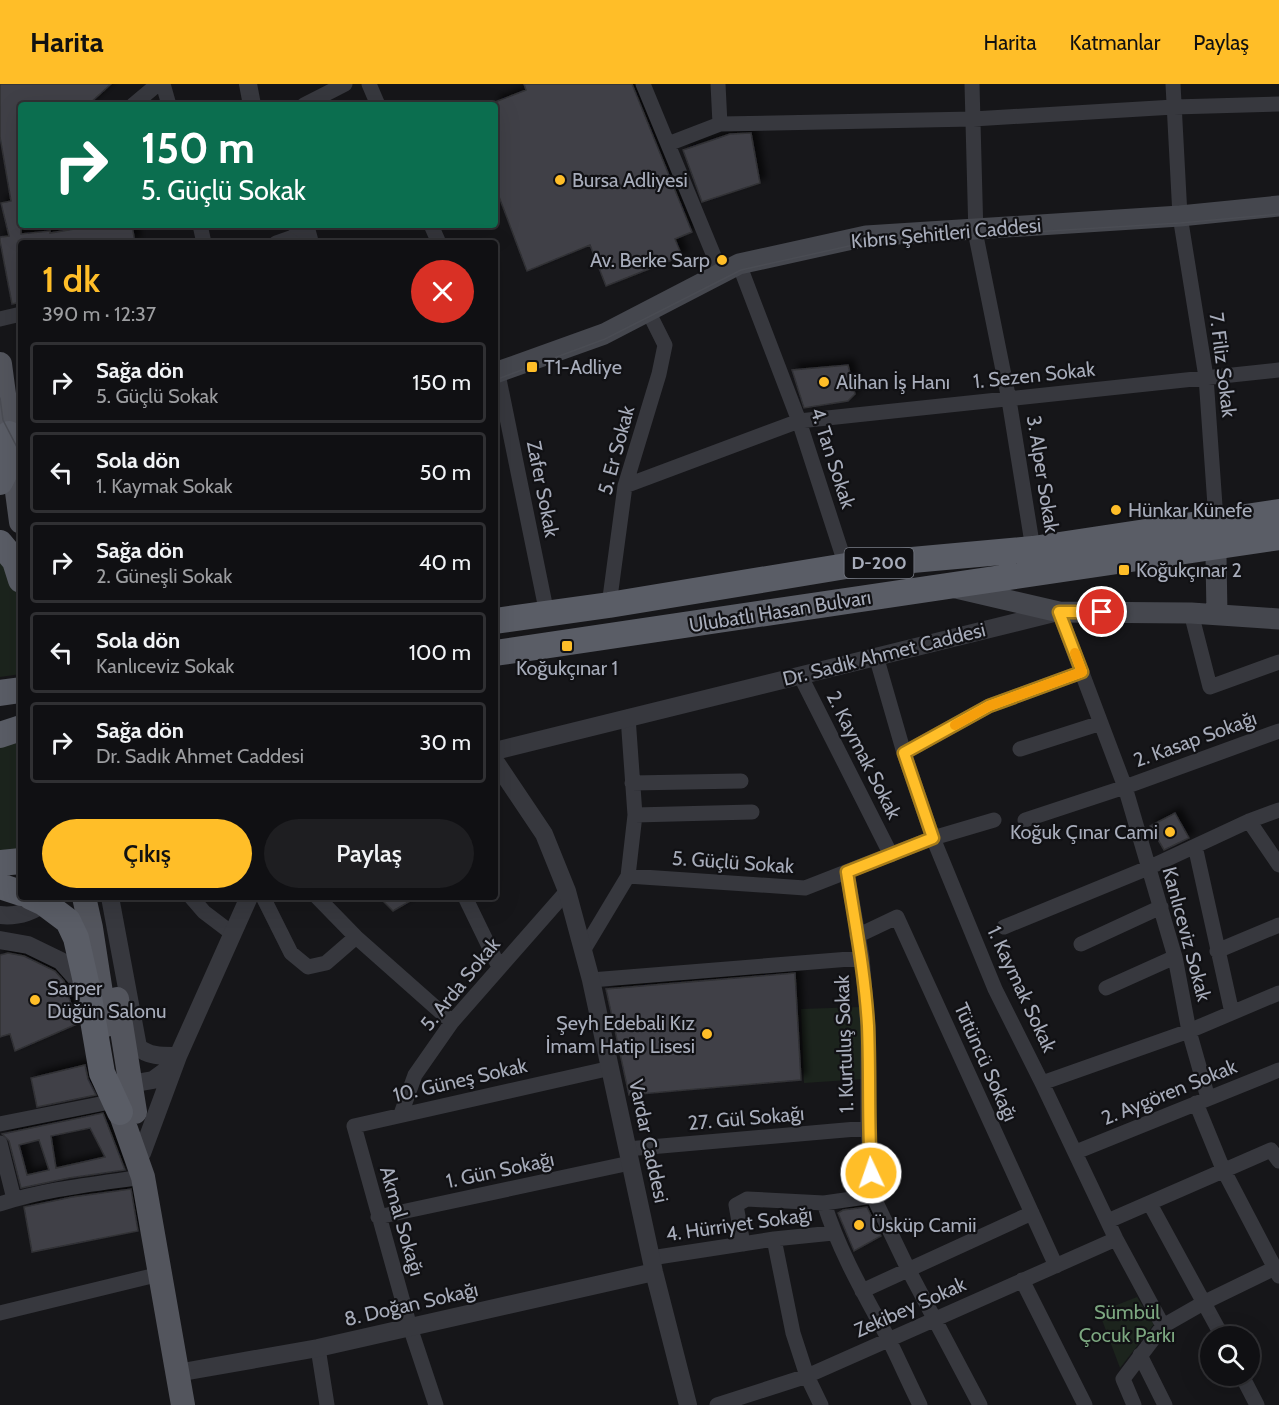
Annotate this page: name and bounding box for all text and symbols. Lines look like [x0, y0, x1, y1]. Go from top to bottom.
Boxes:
text: Harita [30, 25, 104, 59]
text: Harita [984, 30, 1037, 55]
text: Katmanlar [1070, 30, 1160, 55]
text: Paylaş [1193, 30, 1249, 55]
text: 150 m [141, 122, 255, 174]
icon: right [42, 126, 120, 204]
place label: Bursa Adliyesi [572, 168, 688, 192]
marker: Bursa Adliyesi [553, 173, 567, 187]
text: 5. Güçlü Sokak [141, 174, 306, 207]
street label: Kıbrıs Şehitleri Caddesi [850, 213, 1042, 253]
place label: Av. Berke Sarp [590, 248, 710, 272]
marker: Av. Berke Sarp [715, 253, 729, 267]
text: 1 dk [42, 257, 100, 301]
button: close [411, 260, 474, 323]
text: 390 m · 12:37 [42, 302, 156, 326]
street label: 7. Filiz Sokak [1205, 311, 1241, 419]
place label: T1-Adliye [544, 355, 622, 379]
text: Sağa dön [96, 357, 184, 384]
street label: 1. Sezen Sokak [972, 357, 1096, 393]
marker: T1-Adliye [525, 360, 539, 374]
icon: right [45, 366, 78, 399]
text: 150 m [412, 369, 471, 396]
place label: Alihan İş Hanı [836, 370, 950, 394]
marker: Alihan İş Hanı [817, 375, 831, 389]
text: 5. Güçlü Sokak [96, 384, 218, 408]
street label: 5. Er Sokak [593, 403, 639, 497]
street label: 4. Tan Sokak [805, 404, 861, 512]
street label: 3. Alper Sokak [1022, 414, 1064, 535]
street label: Zafer Sokak [522, 439, 564, 539]
text: Sola dön [96, 447, 180, 474]
icon: left [45, 456, 78, 489]
text: 50 m [419, 459, 471, 486]
text: 1. Kaymak Sokak [96, 474, 233, 498]
place label: Hünkar Künefe [1128, 498, 1252, 522]
marker: Hünkar Künefe [1109, 503, 1123, 517]
text: Sağa dön [96, 537, 184, 564]
icon: right [45, 546, 78, 579]
road number: D-200 [844, 548, 914, 578]
text: 40 m [419, 549, 471, 576]
place label: Koğukçınar 2 [1136, 558, 1242, 582]
marker: Koğukçınar 2 [1117, 563, 1131, 577]
text: 2. Güneşli Sokak [96, 564, 232, 588]
street label: Ulubatlı Hasan Bulvarı [687, 585, 873, 637]
pin [1076, 586, 1127, 637]
icon: arrive [1085, 595, 1118, 628]
street label: Dr. Sadık Ahmet Caddesi [780, 617, 988, 691]
text: Sola dön [96, 627, 180, 654]
icon: left [45, 636, 78, 669]
text: 100 m [409, 639, 471, 666]
marker: Koğukçınar 1 [560, 639, 574, 653]
text: Kanlıceviz Sokak [96, 654, 234, 678]
place label: Koğukçınar 1 [516, 656, 618, 680]
street label: 2. Kaymak Sokak [821, 687, 907, 823]
street label: 2. Kasap Sokağı [1130, 706, 1260, 772]
text: Sağa dön [96, 717, 184, 744]
icon: right [45, 726, 78, 759]
text: 30 m [419, 729, 471, 756]
text: Dr. Sadık Ahmet Caddesi [96, 744, 304, 768]
button: Çıkış [42, 819, 252, 888]
button: Paylaş [264, 819, 474, 888]
place label: Koğuk Çınar Cami [1010, 820, 1158, 844]
marker: Koğuk Çınar Cami [1163, 825, 1177, 839]
street label: 5. Güçlü Sokak [671, 846, 795, 878]
street label: Kanlıceviz Sokak [1158, 864, 1216, 1004]
street label: 1. Kaymak Sokak [982, 922, 1062, 1056]
street label: 5. Arda Sokak [415, 932, 505, 1036]
street label: 1. Kurtuluş Sokak [830, 975, 858, 1113]
place label: Sarper Düğün Salonu [47, 976, 167, 1023]
marker: Sarper Düğün Salonu [28, 993, 42, 1007]
street label: Tütüncü Sokağı [949, 999, 1023, 1125]
place label: Şeyh Edebali Kız İmam Hatip Lisesi [545, 1011, 695, 1058]
marker: Şeyh Edebali Kız İmam Hatip Lisesi [700, 1027, 714, 1041]
street label: 10. Güneş Sokak [391, 1053, 529, 1107]
street label: 2. Aygören Sokak [1098, 1054, 1240, 1130]
street label: Vardar Caddesi [624, 1077, 674, 1205]
street label: 27. Gül Sokağı [687, 1101, 805, 1135]
position arrow [839, 1141, 903, 1205]
street label: 1. Gün Sokağı [444, 1147, 556, 1193]
street label: Akmal Sokağı [375, 1163, 429, 1279]
street label: 4. Hürriyet Sokağı [664, 1202, 814, 1246]
place label: Üsküp Camii [871, 1213, 977, 1237]
marker: Üsküp Camii [852, 1218, 866, 1232]
street label: Zekibey Sokak [850, 1272, 970, 1342]
street label: 8. Doğan Sokağı [342, 1277, 480, 1331]
park label: Sümbül Çocuk Parkı [1079, 1300, 1175, 1347]
map controls [1200, 1326, 1260, 1386]
button: search [1200, 1326, 1260, 1386]

